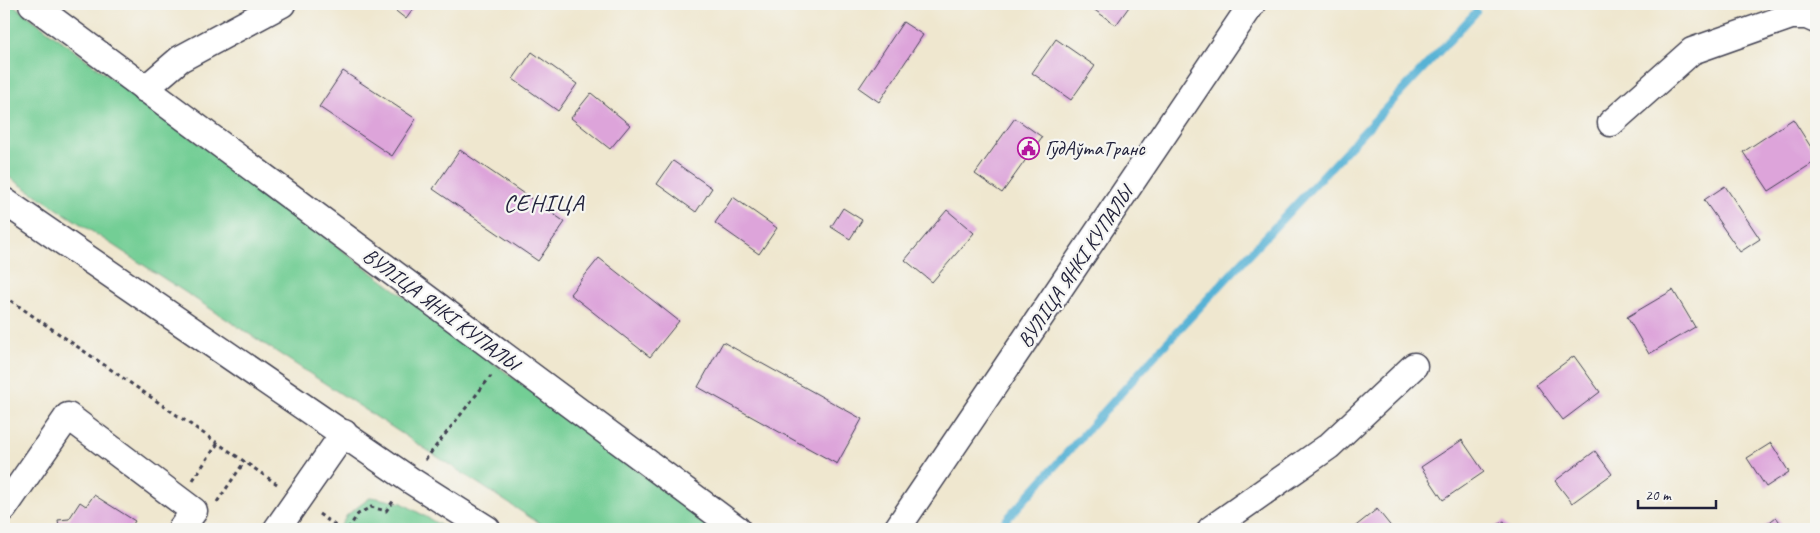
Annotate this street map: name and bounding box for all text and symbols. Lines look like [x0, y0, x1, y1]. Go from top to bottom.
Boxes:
place label: ГудАўтаТранс [1045, 135, 1146, 161]
public building icon: ГудАўтаТранс [1017, 136, 1041, 160]
street label: ВУЛІЦА ЯНКІ КУПАЛЫ [1012, 178, 1141, 352]
district label: СЕНІЦА [503, 188, 585, 218]
street label: ВУЛІЦА ЯНКІ КУПАЛЫ [358, 242, 527, 379]
scale bar [1638, 478, 1715, 510]
text: 20 m [1645, 486, 1672, 505]

